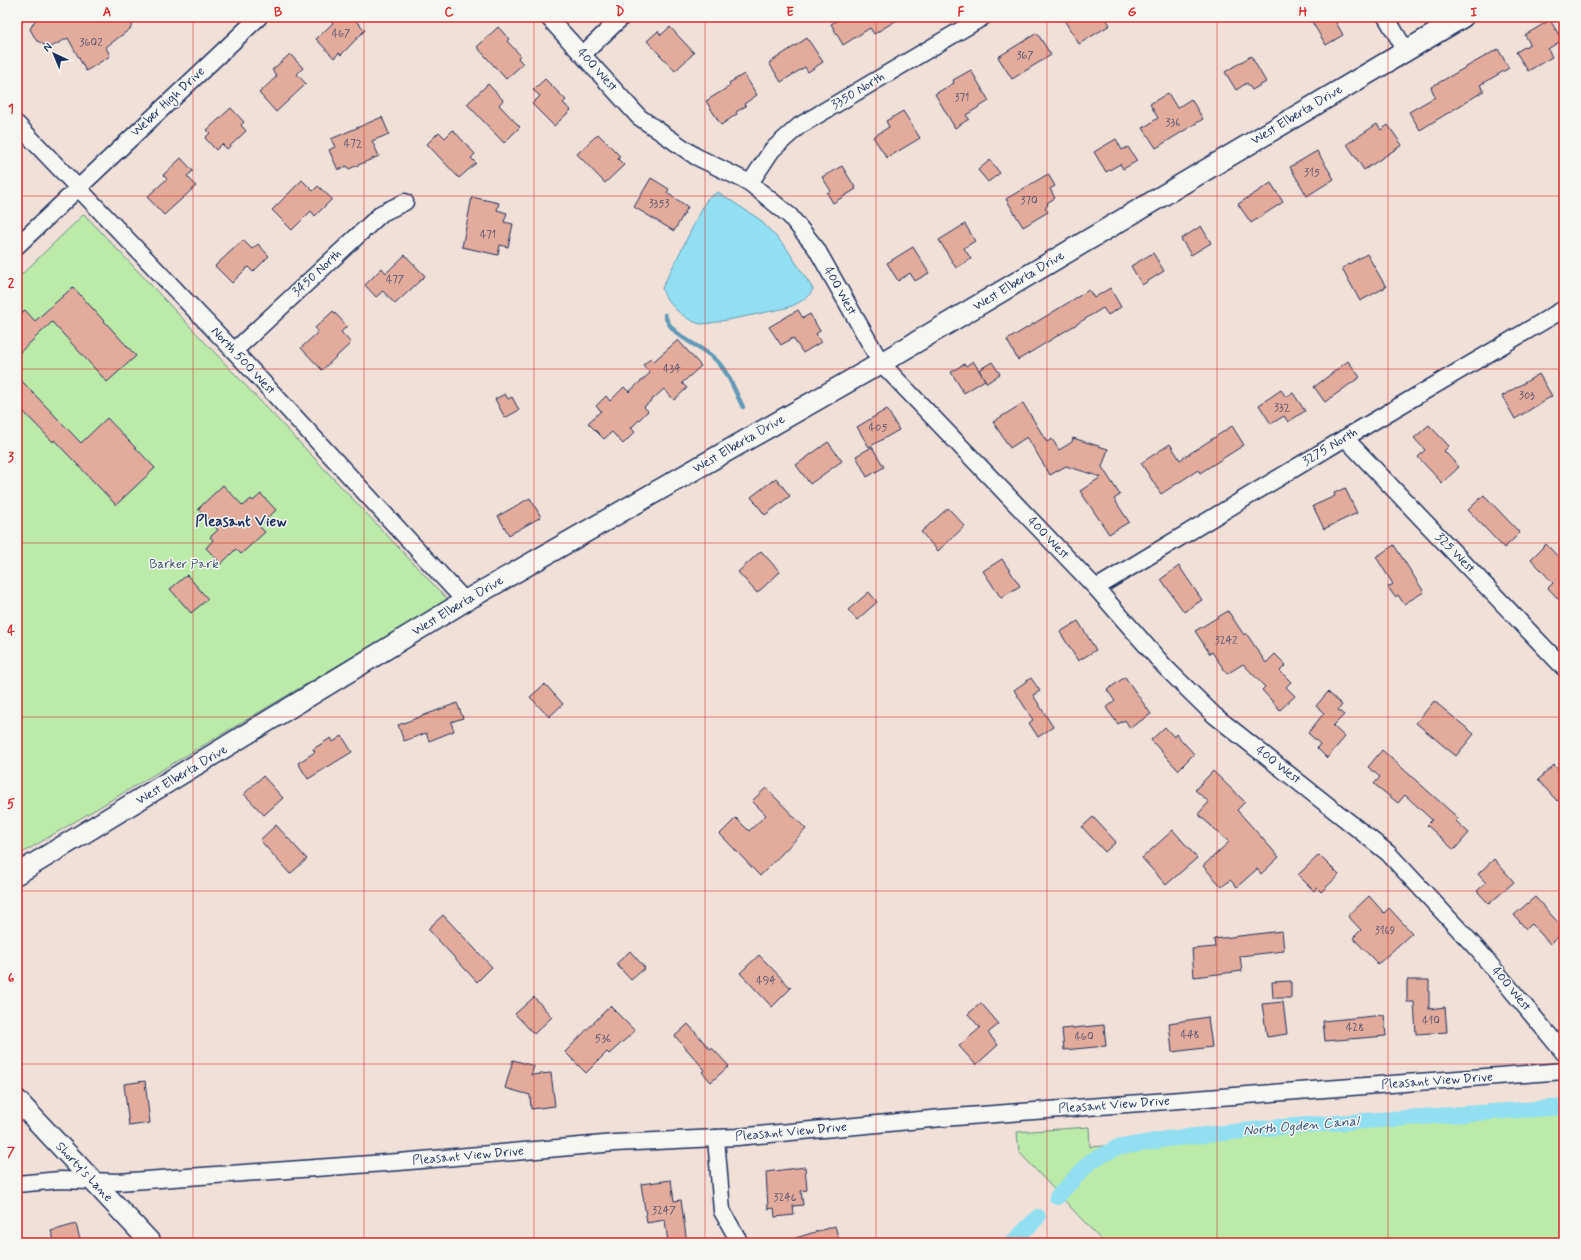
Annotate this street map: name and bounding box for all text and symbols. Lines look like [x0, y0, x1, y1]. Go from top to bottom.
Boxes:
text: A [103, 4, 111, 21]
text: B [274, 4, 283, 21]
text: C [444, 4, 454, 21]
text: D [616, 4, 625, 21]
text: E [786, 4, 794, 21]
text: F [958, 4, 965, 21]
text: G [1128, 4, 1137, 21]
text: H [1299, 4, 1308, 21]
text: I [1471, 4, 1478, 21]
house number: 467 [332, 27, 350, 41]
north arrow [34, 34, 74, 74]
house number: 3602 [79, 36, 103, 50]
text: N [40, 40, 55, 55]
street label: 400 West [573, 45, 621, 95]
house number: 367 [1016, 49, 1034, 63]
street label: Weber High Drive [127, 63, 209, 141]
street label: 3350 North [828, 68, 888, 114]
street label: West Elberta Drive [1248, 81, 1346, 149]
house number: 371 [955, 91, 969, 105]
text: 1 [8, 101, 14, 118]
house number: 336 [1166, 116, 1180, 130]
house number: 472 [344, 137, 363, 151]
house number: 315 [1304, 166, 1320, 180]
house number: 370 [1020, 194, 1038, 208]
house number: 3353 [649, 197, 669, 211]
house number: 471 [480, 228, 496, 242]
street label: 3450 North [289, 246, 345, 300]
street label: West Elberta Drive [970, 247, 1068, 315]
street label: 400 West [820, 264, 860, 318]
house number: 477 [386, 273, 404, 287]
text: 2 [8, 275, 15, 292]
street label: North 500 West [207, 323, 279, 399]
house number: 434 [663, 362, 681, 376]
house number: 303 [1519, 389, 1535, 403]
house number: 332 [1274, 401, 1291, 415]
street label: West Elberta Drive [690, 411, 788, 477]
house number: 405 [869, 421, 887, 435]
street label: 3275 North [1299, 424, 1361, 470]
text: 3 [8, 449, 14, 466]
district label: Pleasant View [195, 512, 287, 532]
street label: 400 West [1023, 513, 1073, 563]
street label: 325 West [1431, 529, 1479, 577]
park label: Barker Park [149, 556, 219, 573]
street label: West Elberta Drive [409, 572, 507, 640]
text: 4 [7, 623, 15, 640]
house number: 3242 [1215, 634, 1238, 648]
street label: West Elberta Drive [133, 741, 231, 809]
street label: 400 West [1252, 742, 1304, 788]
text: 5 [7, 796, 15, 813]
house number: 3169 [1375, 924, 1395, 938]
street label: 400 West [1487, 963, 1535, 1015]
text: 6 [8, 970, 15, 987]
house number: 494 [756, 974, 776, 988]
house number: 410 [1422, 1014, 1440, 1028]
house number: 428 [1346, 1021, 1364, 1035]
house number: 448 [1180, 1028, 1200, 1042]
house number: 460 [1074, 1030, 1094, 1044]
house number: 536 [595, 1032, 611, 1046]
street label: Pleasant View Drive [1381, 1069, 1494, 1093]
street label: Pleasant View Drive [1058, 1093, 1171, 1117]
water label: North Ogden Canal [1242, 1112, 1362, 1141]
street label: Pleasant View Drive [734, 1119, 848, 1145]
street label: Shorty's Lane [52, 1138, 116, 1206]
street label: Pleasant View Drive [411, 1143, 525, 1169]
text: 7 [7, 1144, 15, 1161]
house number: 3246 [774, 1191, 797, 1205]
house number: 3247 [652, 1204, 676, 1218]

